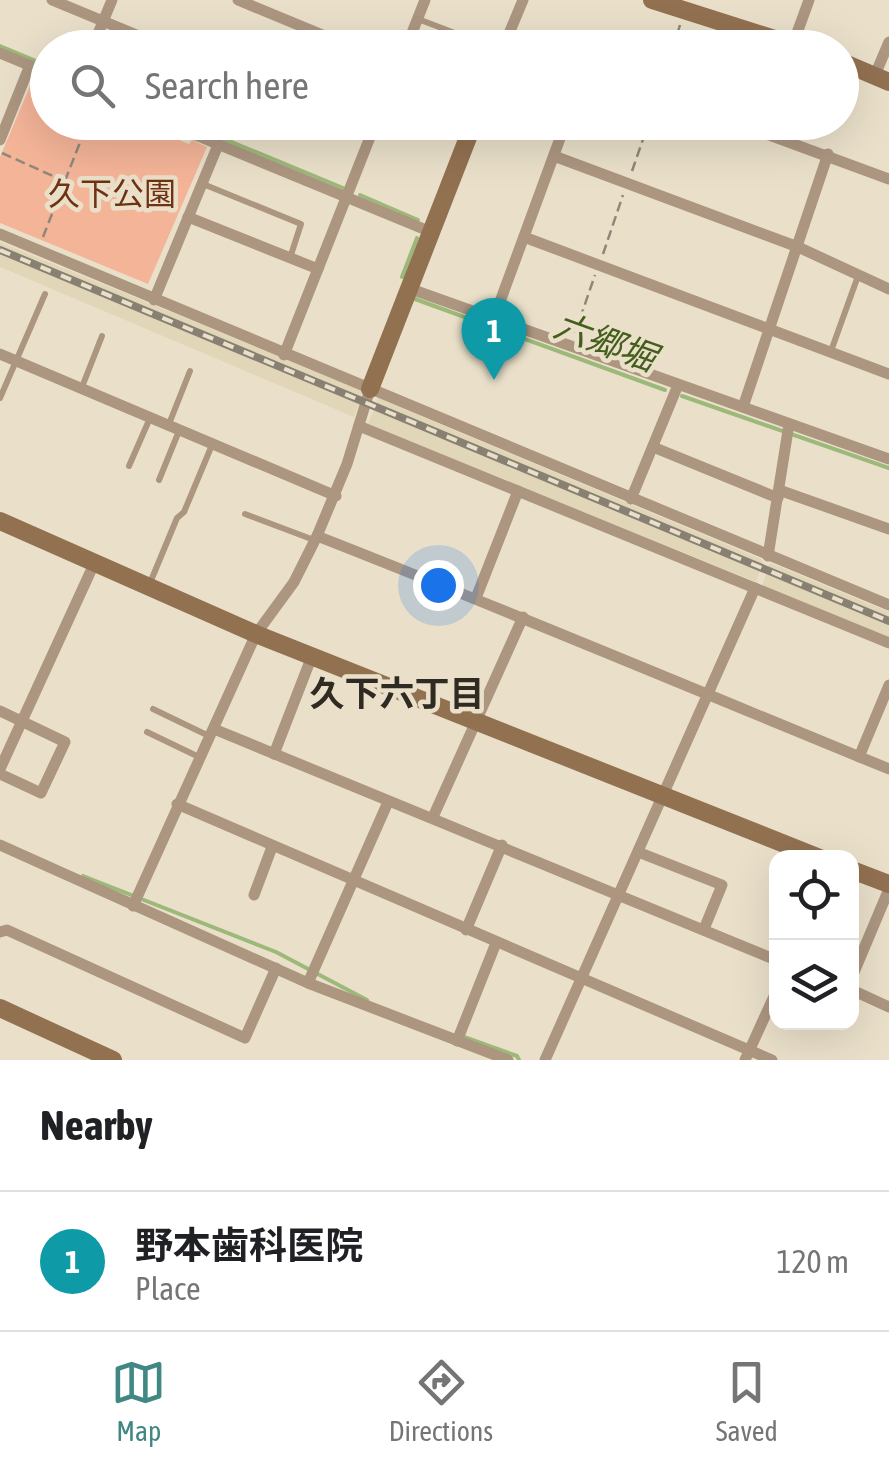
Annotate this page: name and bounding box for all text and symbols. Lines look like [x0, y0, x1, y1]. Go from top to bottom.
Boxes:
search box [30, 30, 859, 140]
icon: search [65, 58, 120, 113]
text: Search here [145, 64, 309, 107]
park label: 久下公園 [48, 175, 176, 212]
pin: 1 [462, 298, 526, 380]
water label: 六郷堀 [549, 304, 666, 380]
your location [413, 560, 464, 611]
district label: 久下六丁目 [309, 673, 485, 713]
map controls [769, 850, 859, 1030]
button: locate [769, 850, 859, 940]
button: layers [769, 940, 859, 1030]
text: Nearby [40, 1101, 153, 1149]
text: 野本歯科医院 [135, 1224, 363, 1267]
text: 1 [65, 1243, 80, 1280]
text: 120 m [776, 1243, 849, 1280]
text: Place [135, 1270, 200, 1307]
tab: Map [111, 1355, 166, 1447]
tab: Directions [389, 1355, 493, 1447]
tab: Saved [716, 1355, 778, 1447]

